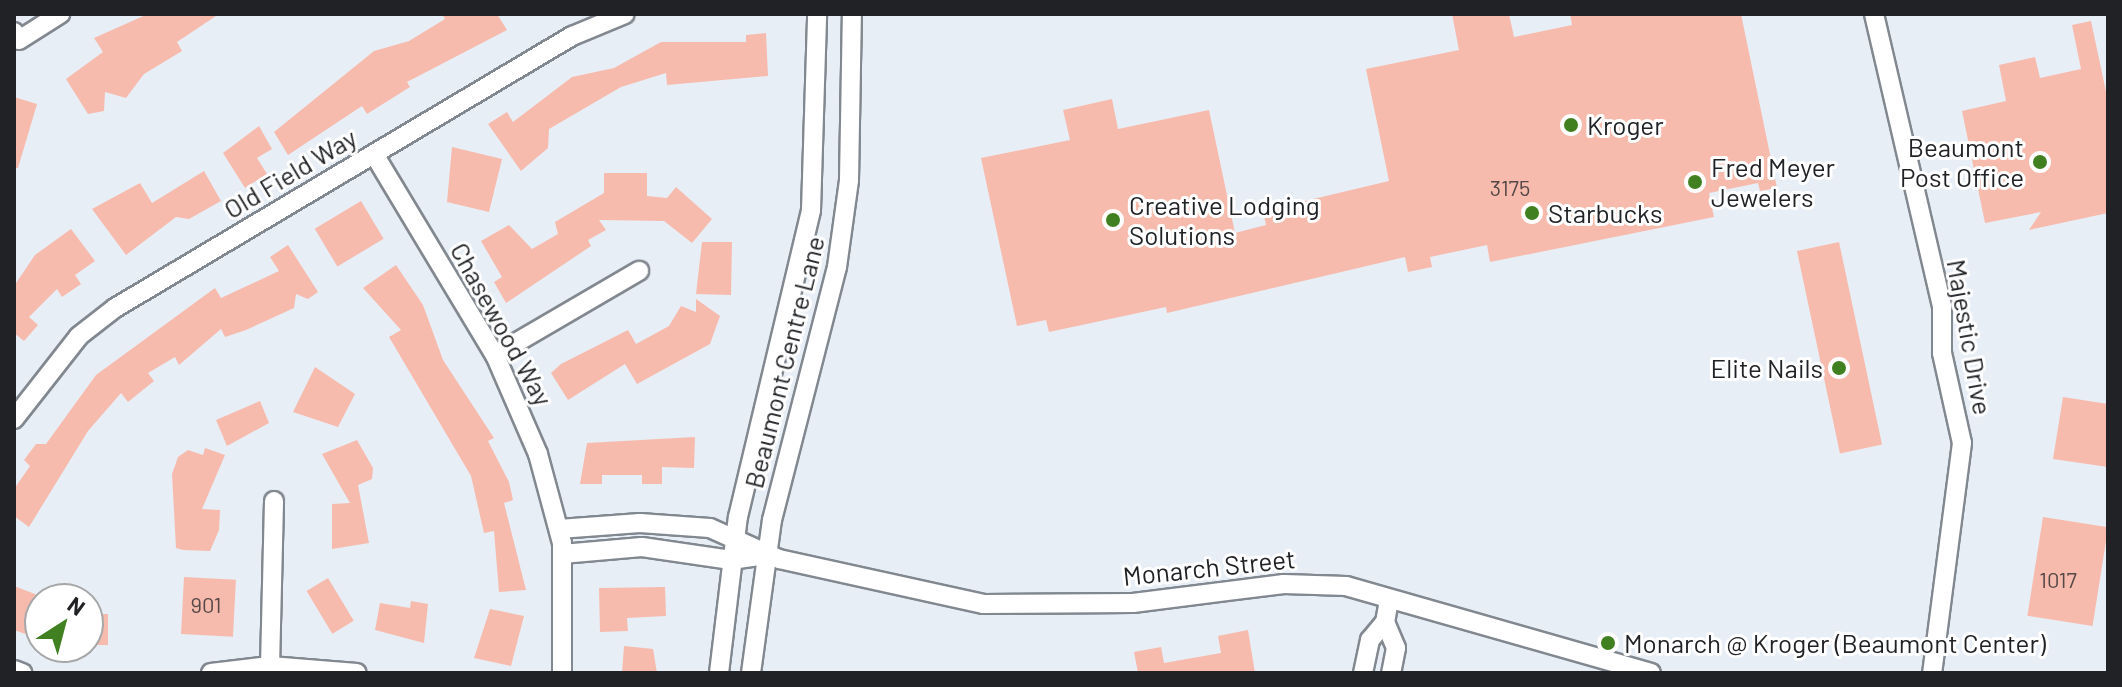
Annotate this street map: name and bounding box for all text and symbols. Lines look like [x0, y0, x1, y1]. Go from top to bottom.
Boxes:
place label: Kroger [1587, 109, 1664, 141]
marker: Kroger [1562, 116, 1580, 134]
street label: Old Field Way [218, 121, 362, 225]
place label: Beaumont Post Office [1900, 131, 2024, 192]
place label: Fred Meyer Jewelers [1711, 151, 1835, 212]
marker: Beaumont Post Office [2031, 153, 2049, 171]
marker: Fred Meyer Jewelers [1686, 173, 1704, 191]
house number: 3175 [1490, 175, 1530, 201]
place label: Creative Lodging Solutions [1129, 189, 1320, 250]
place label: Starbucks [1548, 197, 1662, 229]
marker: Starbucks [1523, 204, 1541, 222]
marker: Creative Lodging Solutions [1104, 211, 1122, 229]
street label: Beaumont Centre Lane [738, 233, 830, 491]
street label: Chasewood Way [444, 237, 560, 411]
street label: Majestic Drive [1941, 257, 1999, 417]
place label: Elite Nails [1711, 352, 1823, 384]
marker: Elite Nails [1830, 359, 1848, 377]
street label: Monarch Street [1121, 542, 1297, 592]
house number: 1017 [2039, 567, 2077, 593]
north arrow [24, 583, 104, 663]
text: N [63, 590, 90, 620]
house number: 901 [191, 592, 221, 618]
place label: Monarch @ Kroger (Beaumont Center) [1624, 627, 2046, 659]
marker: Monarch @ Kroger (Beaumont Center) [1599, 634, 1617, 652]

